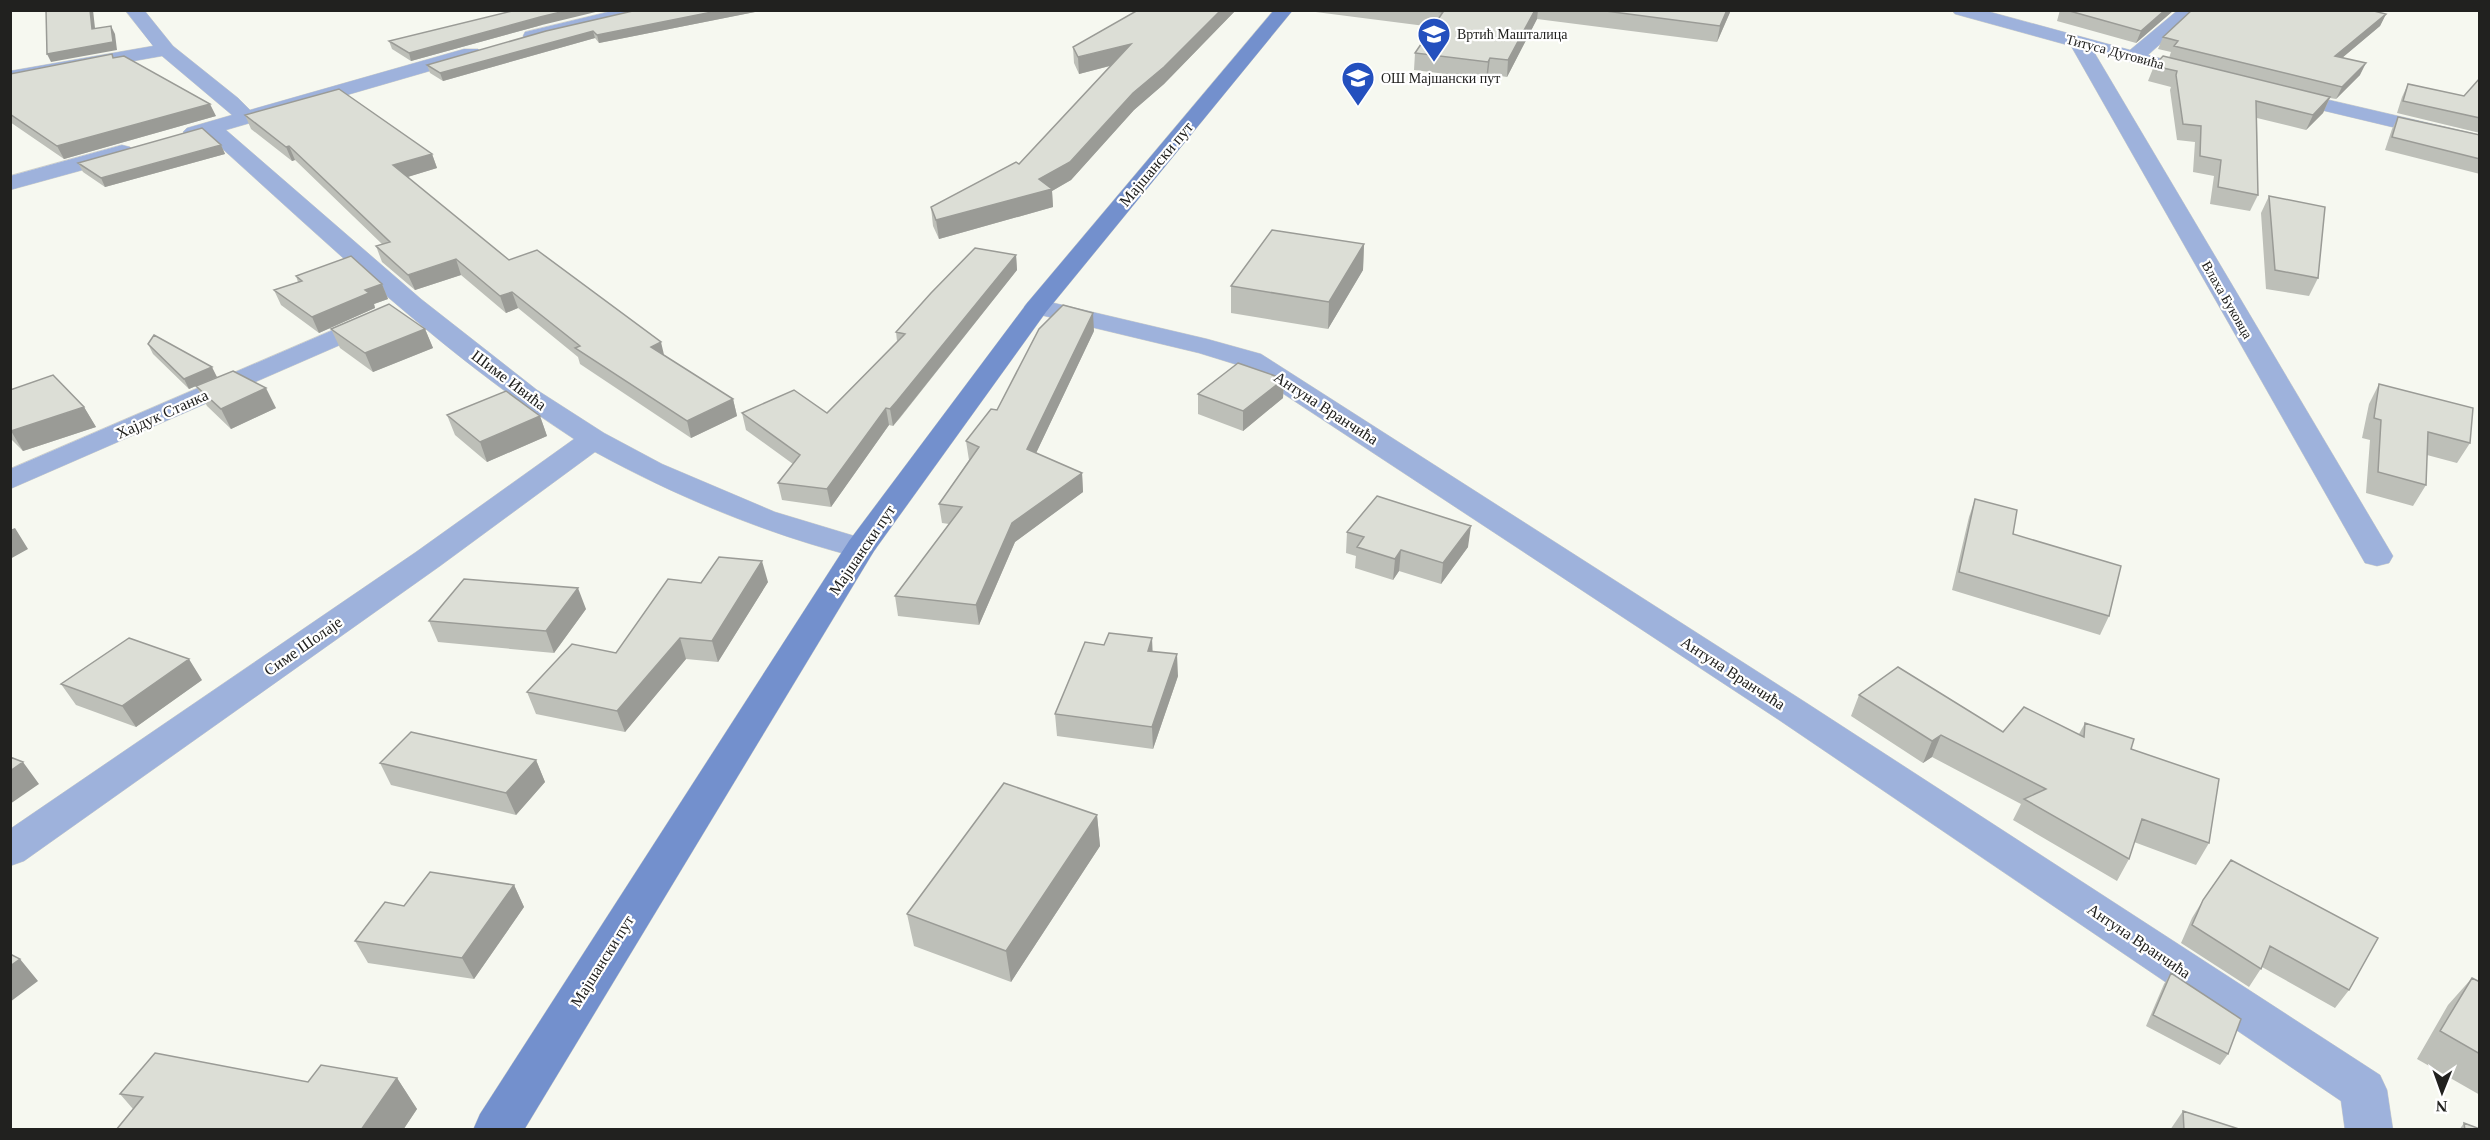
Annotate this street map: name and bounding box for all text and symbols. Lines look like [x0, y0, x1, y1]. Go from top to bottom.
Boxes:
school or university icon: Вртић Машталица [1416, 16, 1452, 63]
place label: Вртић Машталица [1457, 27, 1568, 42]
street label: Титуса Дуговића [2064, 32, 2166, 73]
school or university icon: ОШ Мајшански пут [1340, 60, 1376, 107]
place label: ОШ Мајшански пут [1381, 71, 1500, 86]
street label: Мајшански пут [1116, 118, 1197, 210]
street label: Влаха Буковца [2199, 259, 2256, 342]
street label: Шиме Ивића [468, 347, 550, 413]
street label: Антуна Вранчића [1270, 368, 1381, 449]
street label: Хајдук Станка [113, 386, 211, 443]
street label: Мајшански пут [826, 502, 899, 599]
street label: Симе Шолаје [261, 613, 346, 680]
street label: Антуна Вранчића [1677, 633, 1788, 714]
street label: Антуна Вранчића [2084, 900, 2194, 983]
street label: Мајшански пут [567, 912, 638, 1010]
north arrow [2412, 1062, 2472, 1122]
text: N [2435, 1098, 2448, 1115]

